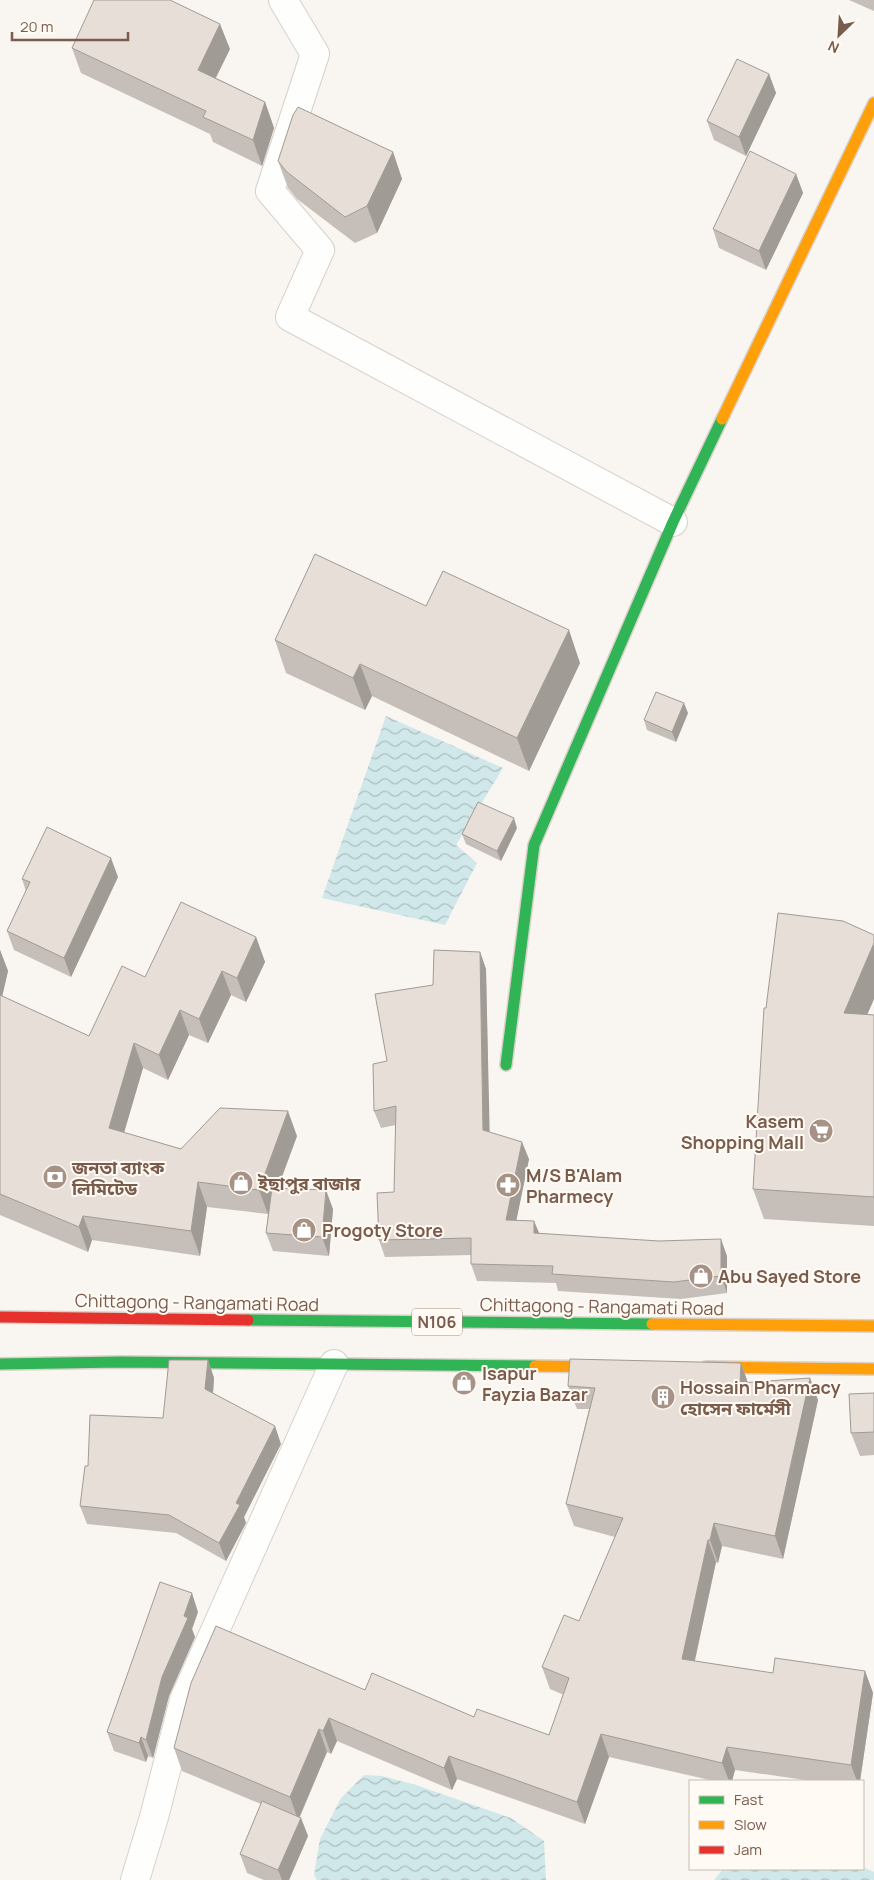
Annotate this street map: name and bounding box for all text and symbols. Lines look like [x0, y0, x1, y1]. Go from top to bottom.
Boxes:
scale bar [12, 10, 129, 42]
north arrow [814, 10, 864, 60]
text: 20 m [20, 16, 53, 37]
text: N [825, 36, 842, 58]
place label: Kasem Shopping Mall [681, 1109, 804, 1154]
supermarket icon: Kasem Shopping Mall [808, 1118, 834, 1144]
place label: জনতা ব্যাংক লিমিটেড [71, 1155, 165, 1200]
place label: M/S B'Alam Pharmecy [526, 1163, 622, 1208]
bank icon: জনতা ব্যাংক লিমিটেড [42, 1164, 68, 1190]
shop icon: ইছাপুর বাজার [228, 1170, 254, 1196]
place label: ইছাপুর বাজার [257, 1171, 362, 1195]
pharmacy icon: M/S B'Alam Pharmecy [495, 1172, 521, 1198]
shop icon: Progoty Store [291, 1217, 317, 1243]
place label: Progoty Store [322, 1218, 443, 1242]
shop icon: Abu Sayed Store [688, 1263, 714, 1289]
place label: Abu Sayed Store [718, 1264, 861, 1288]
street label: Chittagong - Rangamati Road [75, 1288, 319, 1316]
street label: Chittagong - Rangamati Road [480, 1292, 724, 1320]
road number: N106 [412, 1308, 462, 1335]
place label: Isapur Fayzia Bazar [482, 1361, 588, 1406]
shop icon: Isapur Fayzia Bazar [451, 1370, 477, 1396]
place label: Hossain Pharmacy হোসেন ফার্মেসী [680, 1375, 841, 1420]
building icon: Hossain Pharmacy হোসেন ফার্মেসী [650, 1384, 676, 1410]
legend [689, 1780, 864, 1870]
text: Fast [734, 1789, 763, 1810]
text: Slow [734, 1814, 767, 1835]
text: Jam [734, 1839, 762, 1860]

